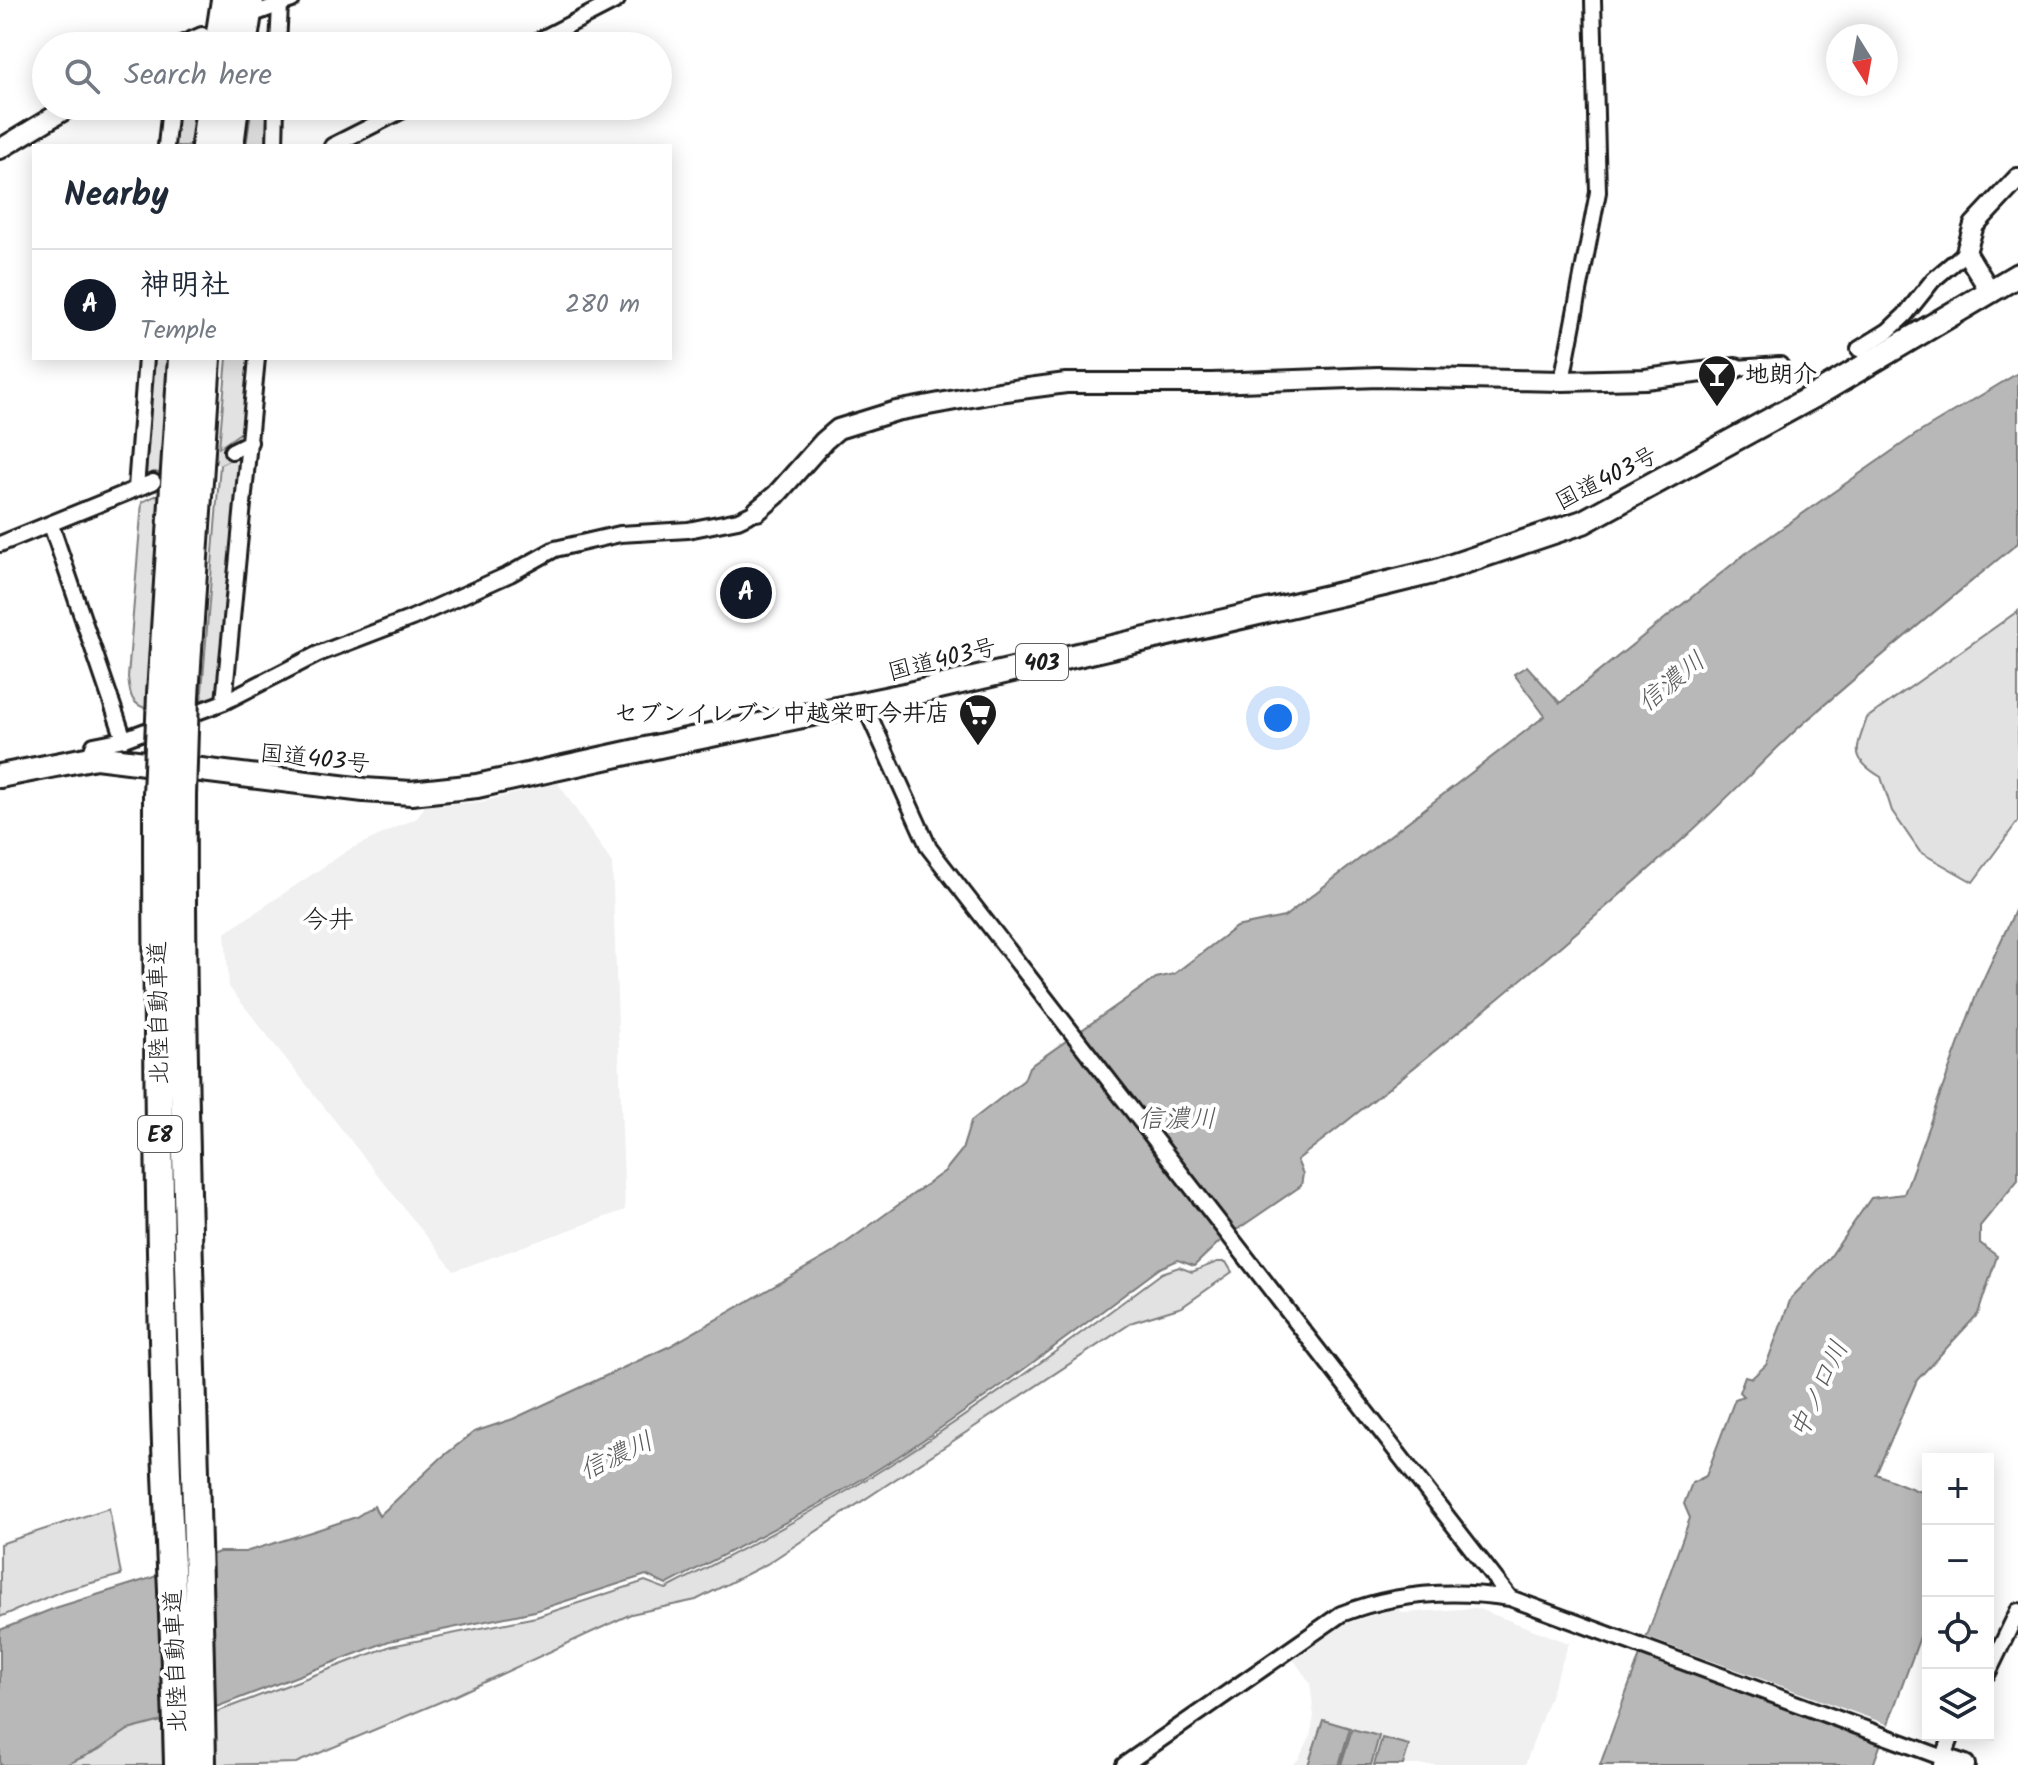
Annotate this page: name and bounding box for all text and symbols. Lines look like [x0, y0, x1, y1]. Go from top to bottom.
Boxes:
north arrow [1826, 24, 1898, 96]
search box [32, 32, 672, 120]
text: Search here [124, 52, 272, 100]
icon: search [60, 54, 104, 98]
text: Nearby [64, 169, 169, 223]
text: 神明社 [140, 262, 230, 310]
text: A [82, 284, 98, 326]
text: 280 m [565, 284, 640, 326]
text: Temple [140, 310, 217, 352]
bar icon: 地朗介 [1696, 353, 1738, 408]
place label: 地朗介 [1745, 356, 1817, 395]
street label: 国道403号 [1548, 437, 1665, 522]
pin: A [720, 563, 772, 623]
street label: 国道403号 [884, 628, 1001, 693]
water label: 信濃川 [1629, 642, 1716, 723]
road number: 403 [1016, 644, 1068, 680]
supermarket icon: セブンイレブン中越栄町今井店 [957, 692, 999, 747]
place label: セブンイレブン中越栄町今井店 [614, 695, 950, 734]
your location [1258, 698, 1298, 738]
street label: 国道403号 [258, 734, 372, 785]
district label: 今井 [302, 900, 354, 942]
street label: 北陸自動車道 [139, 941, 180, 1085]
water label: 信濃川 [1138, 1099, 1216, 1141]
road number: E8 [138, 1116, 182, 1152]
water label: 中ノ口川 [1779, 1334, 1861, 1446]
water label: 信濃川 [573, 1421, 661, 1492]
map controls [1922, 1453, 1994, 1741]
button: + [1922, 1453, 1994, 1525]
button: − [1922, 1525, 1994, 1597]
street label: 北陸自動車道 [154, 1588, 198, 1734]
button: locate [1922, 1597, 1994, 1669]
button: layers [1922, 1669, 1994, 1741]

